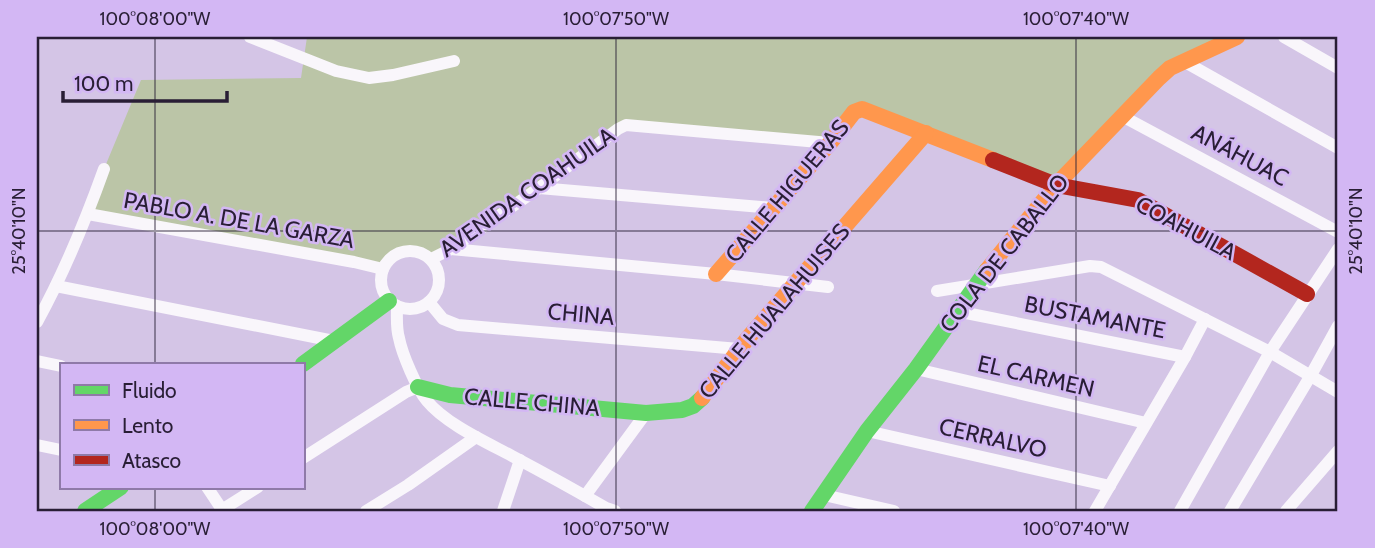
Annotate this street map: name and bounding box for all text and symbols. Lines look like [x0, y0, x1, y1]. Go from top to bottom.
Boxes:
text: 100°08'00"W [100, 8, 210, 30]
text: 100°07'50"W [563, 8, 669, 30]
text: 100°07'40"W [1023, 8, 1129, 30]
scale bar [63, 60, 228, 104]
text: 100 m [74, 71, 133, 96]
street label: CALLE HIGUERAS [719, 114, 855, 268]
street label: ANÁHUAC [1187, 117, 1293, 192]
street label: AVENIDA COAHUILA [434, 121, 620, 263]
street label: COLA DE CABALLO [933, 168, 1075, 338]
street label: PABLO A. DE LA GARZA [121, 186, 357, 254]
text: 25°40'10"N [8, 188, 30, 274]
text: 25°40'10"N [1345, 188, 1367, 274]
street label: COAHUILA [1131, 190, 1241, 266]
street label: CALLE HUALAHUISES [693, 218, 855, 404]
street label: BUSTAMANTE [1022, 290, 1168, 344]
street label: CHINA [547, 297, 615, 331]
street label: EL CARMEN [975, 349, 1097, 403]
legend [60, 363, 304, 489]
text: Fluido [122, 378, 177, 403]
street label: CALLE CHINA [463, 382, 601, 422]
street label: CERRALVO [937, 412, 1049, 464]
text: Lento [122, 413, 173, 438]
text: Atasco [122, 448, 181, 473]
text: 100°08'00"W [100, 518, 210, 540]
text: 100°07'50"W [563, 518, 669, 540]
text: 100°07'40"W [1023, 518, 1129, 540]

